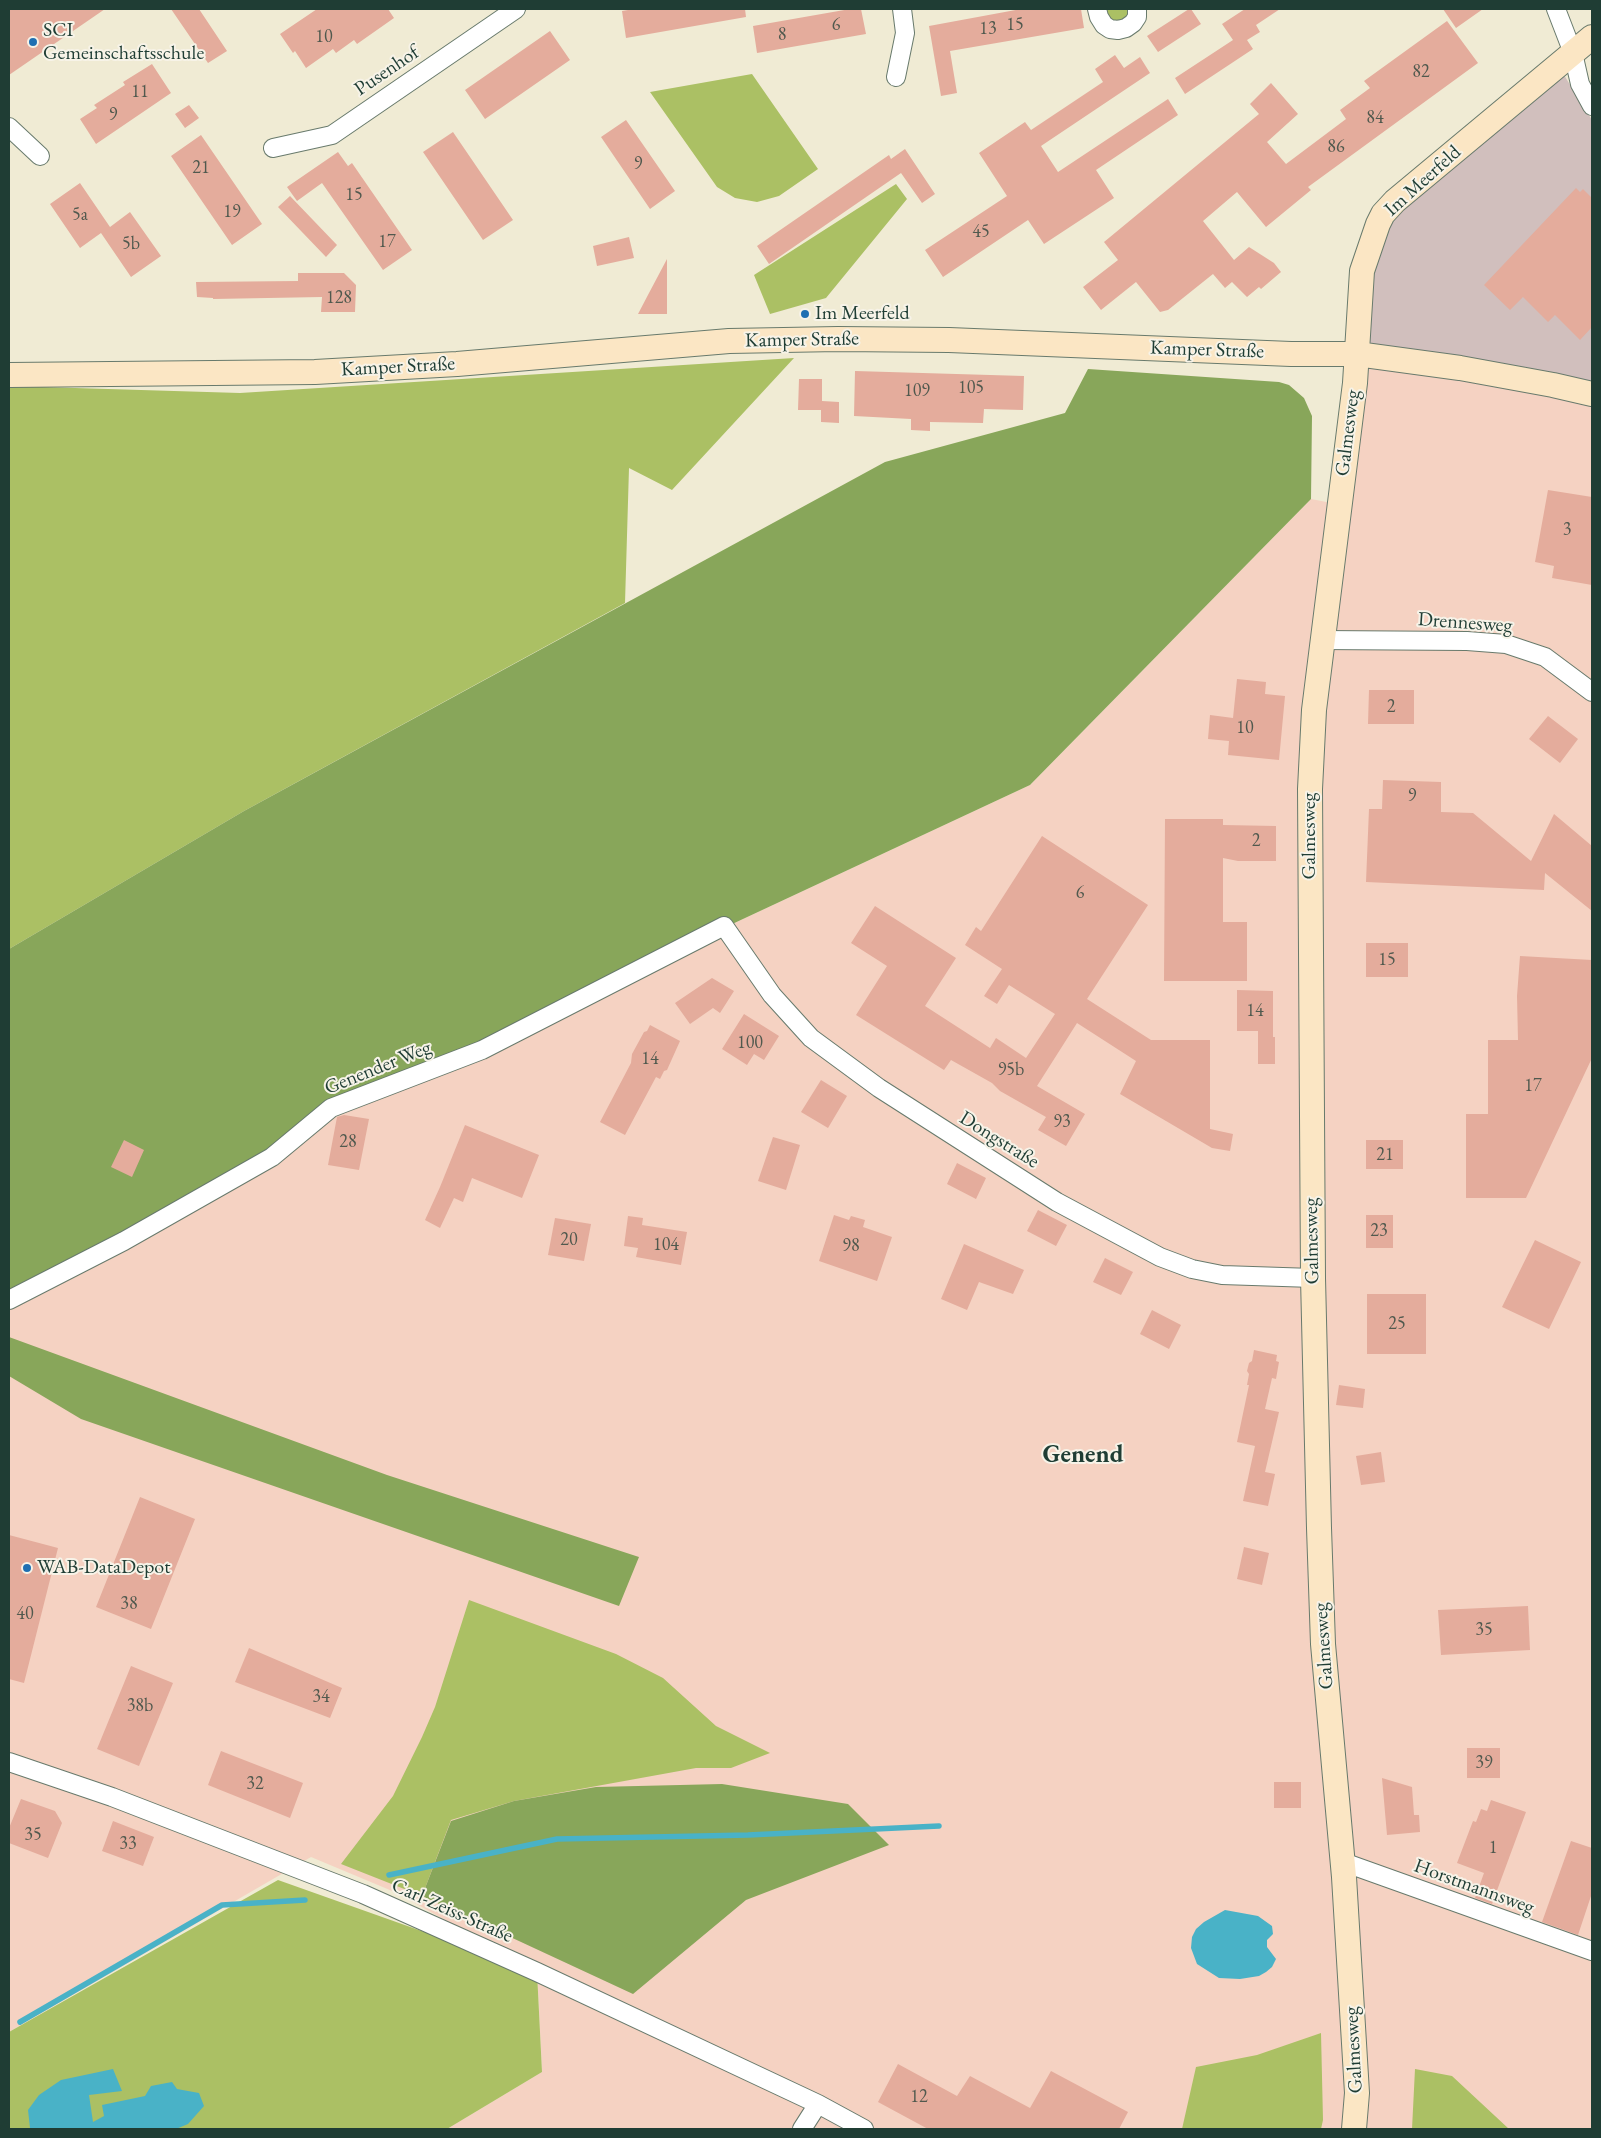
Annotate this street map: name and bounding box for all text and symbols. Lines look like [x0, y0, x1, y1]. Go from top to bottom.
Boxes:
house number: 6 [832, 14, 840, 36]
house number: 15 [1006, 14, 1024, 36]
house number: 13 [979, 18, 997, 40]
place label: SCI Gemeinschaftsschule [43, 19, 204, 66]
house number: 8 [778, 24, 786, 46]
house number: 10 [315, 26, 333, 48]
marker: SCI Gemeinschaftsschule [27, 36, 39, 48]
street label: Pusenhof [350, 41, 424, 101]
house number: 82 [1412, 61, 1430, 83]
house number: 11 [131, 81, 149, 103]
house number: 9 [109, 104, 117, 126]
house number: 84 [1366, 107, 1384, 129]
house number: 86 [1327, 136, 1345, 158]
street label: Im Meerfeld [1380, 140, 1466, 222]
house number: 9 [634, 153, 642, 175]
house number: 21 [192, 157, 210, 179]
house number: 15 [345, 184, 363, 206]
house number: 19 [223, 201, 241, 223]
house number: 5a [72, 204, 88, 226]
house number: 45 [972, 221, 990, 243]
house number: 17 [378, 231, 396, 253]
house number: 5b [122, 233, 140, 255]
house number: 128 [326, 287, 352, 309]
place label: Im Meerfeld [815, 302, 910, 326]
marker: Im Meerfeld [799, 308, 811, 320]
street label: Kamper Straße [745, 327, 859, 353]
street label: Kamper Straße [1150, 336, 1264, 364]
street label: Kamper Straße [340, 352, 456, 382]
house number: 105 [958, 377, 984, 399]
house number: 109 [904, 380, 930, 402]
street label: Galmesweg [1331, 388, 1365, 478]
house number: 3 [1563, 519, 1571, 541]
street label: Drennesweg [1417, 608, 1513, 638]
house number: 2 [1387, 696, 1395, 718]
house number: 10 [1236, 717, 1254, 739]
house number: 9 [1408, 785, 1416, 807]
street label: Galmesweg [1298, 793, 1322, 879]
house number: 2 [1252, 830, 1260, 852]
house number: 6 [1076, 882, 1084, 904]
house number: 15 [1378, 949, 1396, 971]
house number: 14 [1246, 1000, 1264, 1022]
house number: 100 [737, 1032, 763, 1054]
street label: Genender Weg [321, 1036, 435, 1100]
house number: 14 [641, 1048, 659, 1070]
house number: 95b [998, 1059, 1024, 1081]
house number: 17 [1524, 1075, 1542, 1097]
street label: Dongstraße [955, 1106, 1043, 1174]
house number: 93 [1053, 1111, 1071, 1133]
house number: 28 [339, 1131, 357, 1153]
house number: 21 [1376, 1144, 1394, 1166]
street label: Galmesweg [1299, 1197, 1325, 1285]
house number: 23 [1370, 1220, 1388, 1242]
house number: 20 [560, 1229, 578, 1251]
house number: 104 [653, 1234, 679, 1256]
house number: 98 [842, 1235, 860, 1257]
house number: 25 [1388, 1313, 1406, 1335]
district label: Genend [1043, 1440, 1123, 1470]
place label: WAB-DataDepot [37, 1556, 171, 1580]
marker: WAB-DataDepot [21, 1562, 33, 1574]
house number: 38 [120, 1593, 138, 1615]
street label: Galmesweg [1309, 1602, 1339, 1690]
house number: 40 [16, 1603, 34, 1625]
house number: 35 [1475, 1619, 1493, 1641]
house number: 34 [312, 1686, 330, 1708]
house number: 38b [127, 1695, 153, 1717]
house number: 39 [1475, 1752, 1493, 1774]
house number: 32 [246, 1773, 264, 1795]
house number: 35 [24, 1824, 42, 1846]
house number: 33 [119, 1833, 137, 1855]
house number: 1 [1489, 1837, 1497, 1859]
street label: Horstmannsweg [1411, 1854, 1537, 1920]
street label: Carl-Zeiss-Straße [388, 1874, 516, 1948]
street label: Galmesweg [1340, 2006, 1368, 2094]
house number: 12 [910, 2086, 928, 2108]

